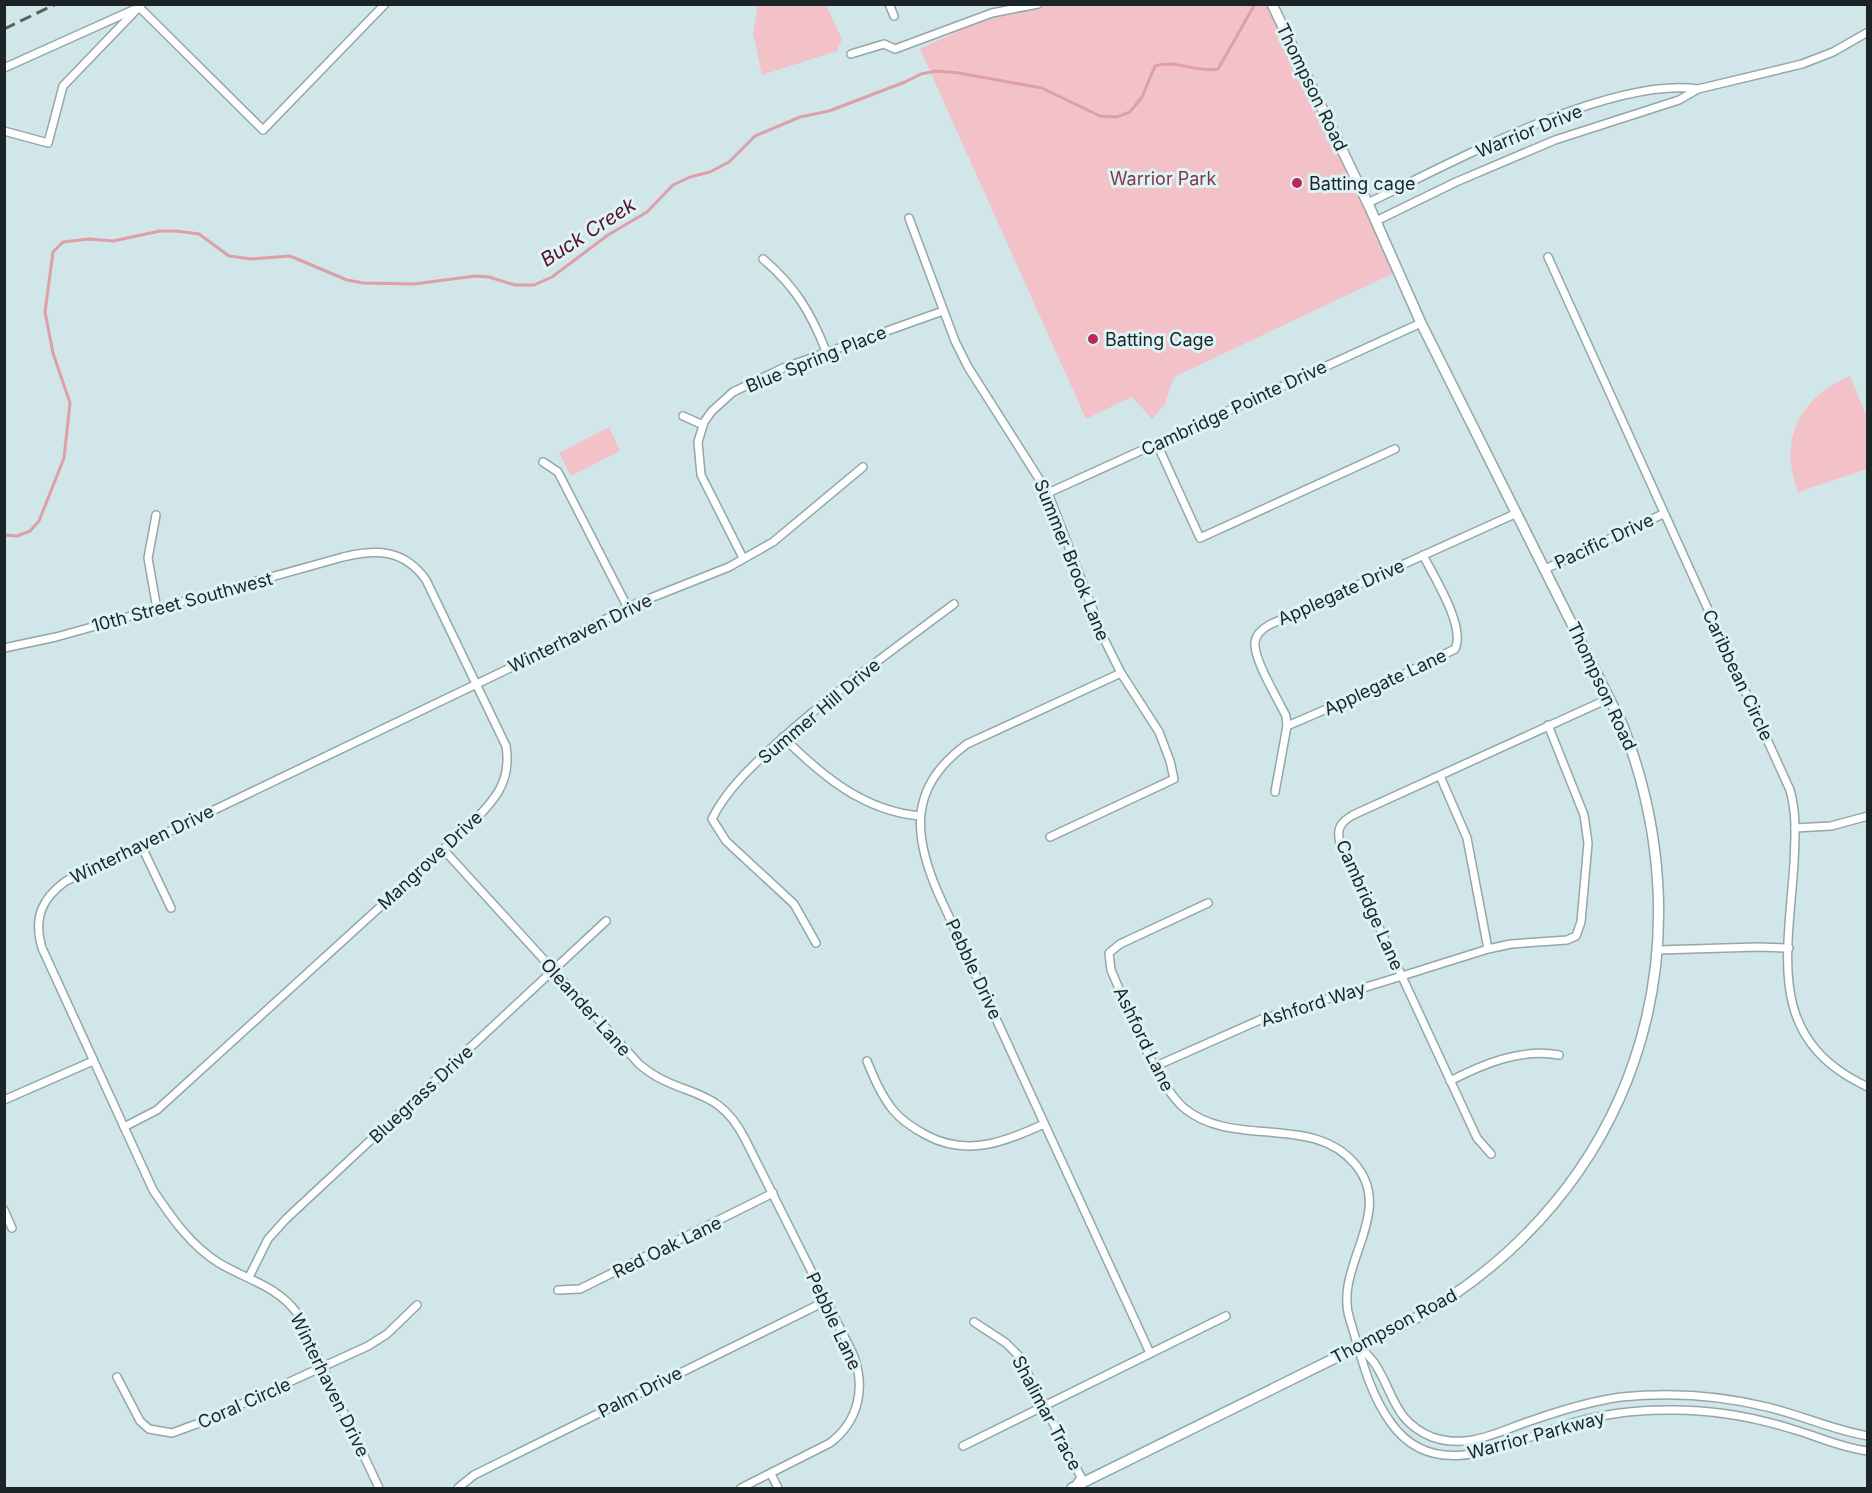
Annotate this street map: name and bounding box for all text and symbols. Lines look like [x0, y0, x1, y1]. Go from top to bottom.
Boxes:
street label: Thompson Road [1272, 20, 1352, 154]
street label: Warrior Drive [1473, 100, 1585, 162]
park label: Warrior Park [1110, 168, 1216, 189]
place label: Batting cage [1309, 173, 1415, 194]
marker: Batting cage [1290, 176, 1304, 190]
water label: Buck Creek [536, 192, 641, 272]
street label: Blue Spring Place [743, 321, 889, 397]
place label: Batting Cage [1105, 329, 1214, 350]
marker: Batting Cage [1086, 332, 1100, 346]
street label: Cambridge Pointe Drive [1138, 356, 1330, 460]
street label: Summer Brook Lane [1030, 476, 1114, 644]
street label: Pacific Drive [1551, 509, 1657, 573]
street label: Applegate Drive [1274, 555, 1408, 629]
street label: 10th Street Southwest [89, 568, 275, 636]
street label: Winterhaven Drive [505, 589, 655, 677]
street label: Caribbean Circle [1698, 606, 1778, 744]
street label: Thompson Road [1563, 618, 1641, 754]
street label: Applegate Lane [1320, 644, 1450, 720]
street label: Summer Hill Drive [754, 654, 884, 768]
street label: Winterhaven Drive [67, 800, 217, 888]
street label: Mangrove Drive [373, 806, 487, 914]
street label: Cambridge Lane [1332, 837, 1408, 973]
street label: Pebble Drive [942, 915, 1006, 1023]
street label: Oleander Lane [537, 954, 635, 1060]
street label: Ashford Way [1258, 977, 1368, 1031]
street label: Ashford Lane [1110, 983, 1178, 1095]
street label: Bluegrass Drive [365, 1041, 477, 1147]
street label: Red Oak Lane [609, 1212, 725, 1282]
street label: Pebble Lane [802, 1269, 866, 1373]
street label: Thompson Road [1328, 1284, 1460, 1368]
street label: Winterhaven Drive [286, 1310, 374, 1460]
street label: Shalimar Trace [1008, 1352, 1086, 1474]
street label: Palm Drive [594, 1362, 686, 1422]
street label: Coral Circle [194, 1373, 294, 1433]
street label: Warrior Parkway [1465, 1407, 1607, 1463]

